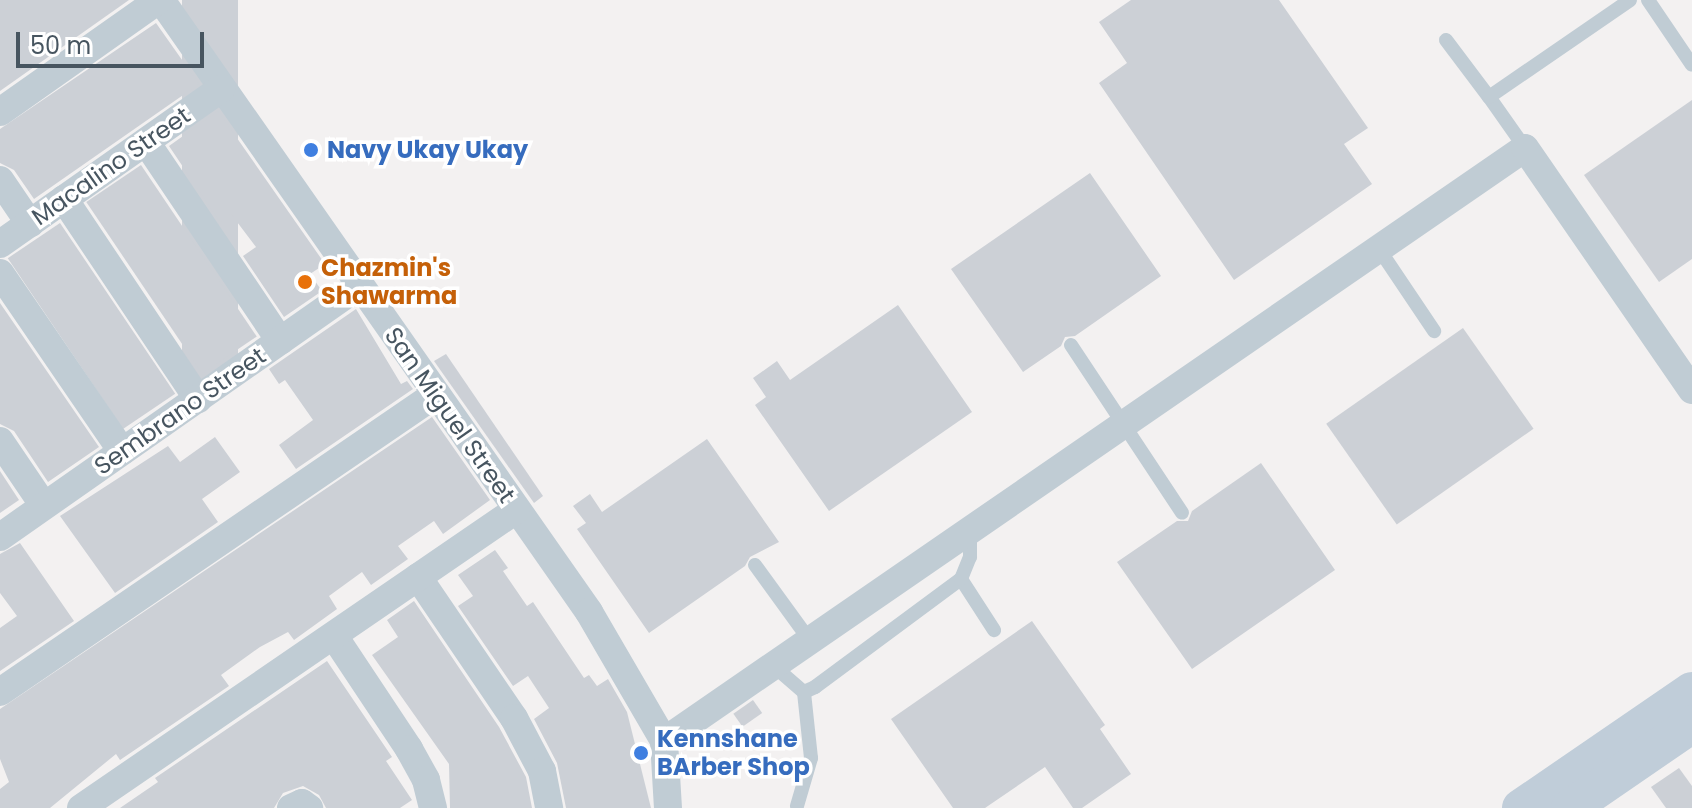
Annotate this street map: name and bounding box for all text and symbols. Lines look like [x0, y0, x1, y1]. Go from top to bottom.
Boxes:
scale bar [20, 16, 208, 66]
text: 50 m [30, 29, 91, 62]
street label: Macalino Street [26, 101, 196, 231]
place label: Navy Ukay Ukay [327, 136, 528, 164]
marker: Navy Ukay Ukay [302, 141, 320, 159]
place label: Chazmin's Shawarma [321, 254, 457, 310]
marker: Chazmin's Shawarma [296, 273, 314, 291]
street label: San Miguel Street [379, 322, 521, 508]
street label: Sembrano Street [89, 341, 271, 481]
place label: Kennshane BArber Shop [657, 725, 810, 781]
marker: Kennshane BArber Shop [632, 744, 650, 762]

